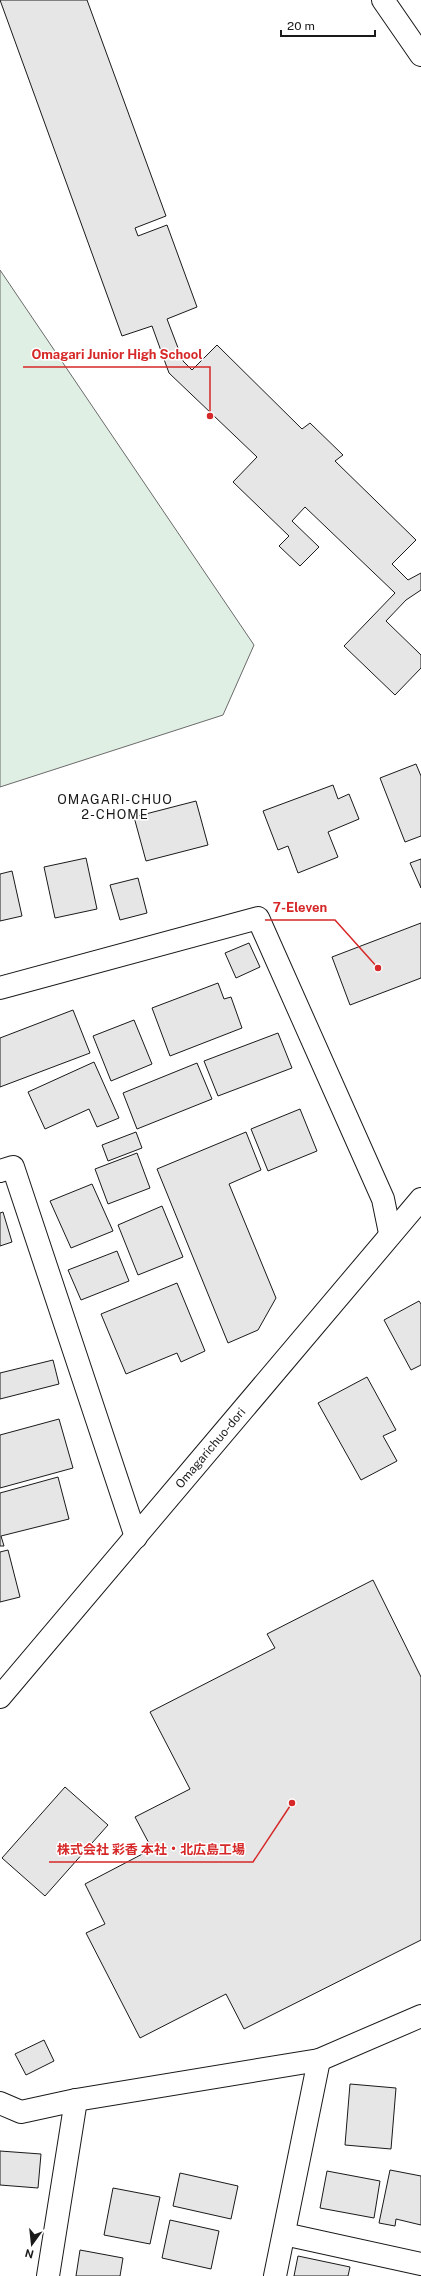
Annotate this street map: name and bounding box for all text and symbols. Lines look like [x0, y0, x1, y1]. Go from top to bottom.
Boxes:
scale bar [281, 12, 375, 38]
text: 20 m [287, 19, 315, 33]
callout: Omagari Junior High School [23, 342, 210, 367]
text: Omagari Junior High School [32, 347, 202, 362]
district label: OMAGARI-CHUO 2-CHOME [57, 792, 173, 822]
callout: 7-Eleven [265, 895, 335, 920]
text: 7-Eleven [273, 900, 327, 915]
street label: Omagarichuo-dori [173, 1405, 248, 1491]
callout: 株式会社 彩香 本社・北広島工場 [49, 1837, 253, 1862]
text: 株式会社 彩香 本社・北広島工場 [57, 1842, 245, 1857]
north arrow [12, 2224, 52, 2264]
text: N [24, 2247, 35, 2261]

